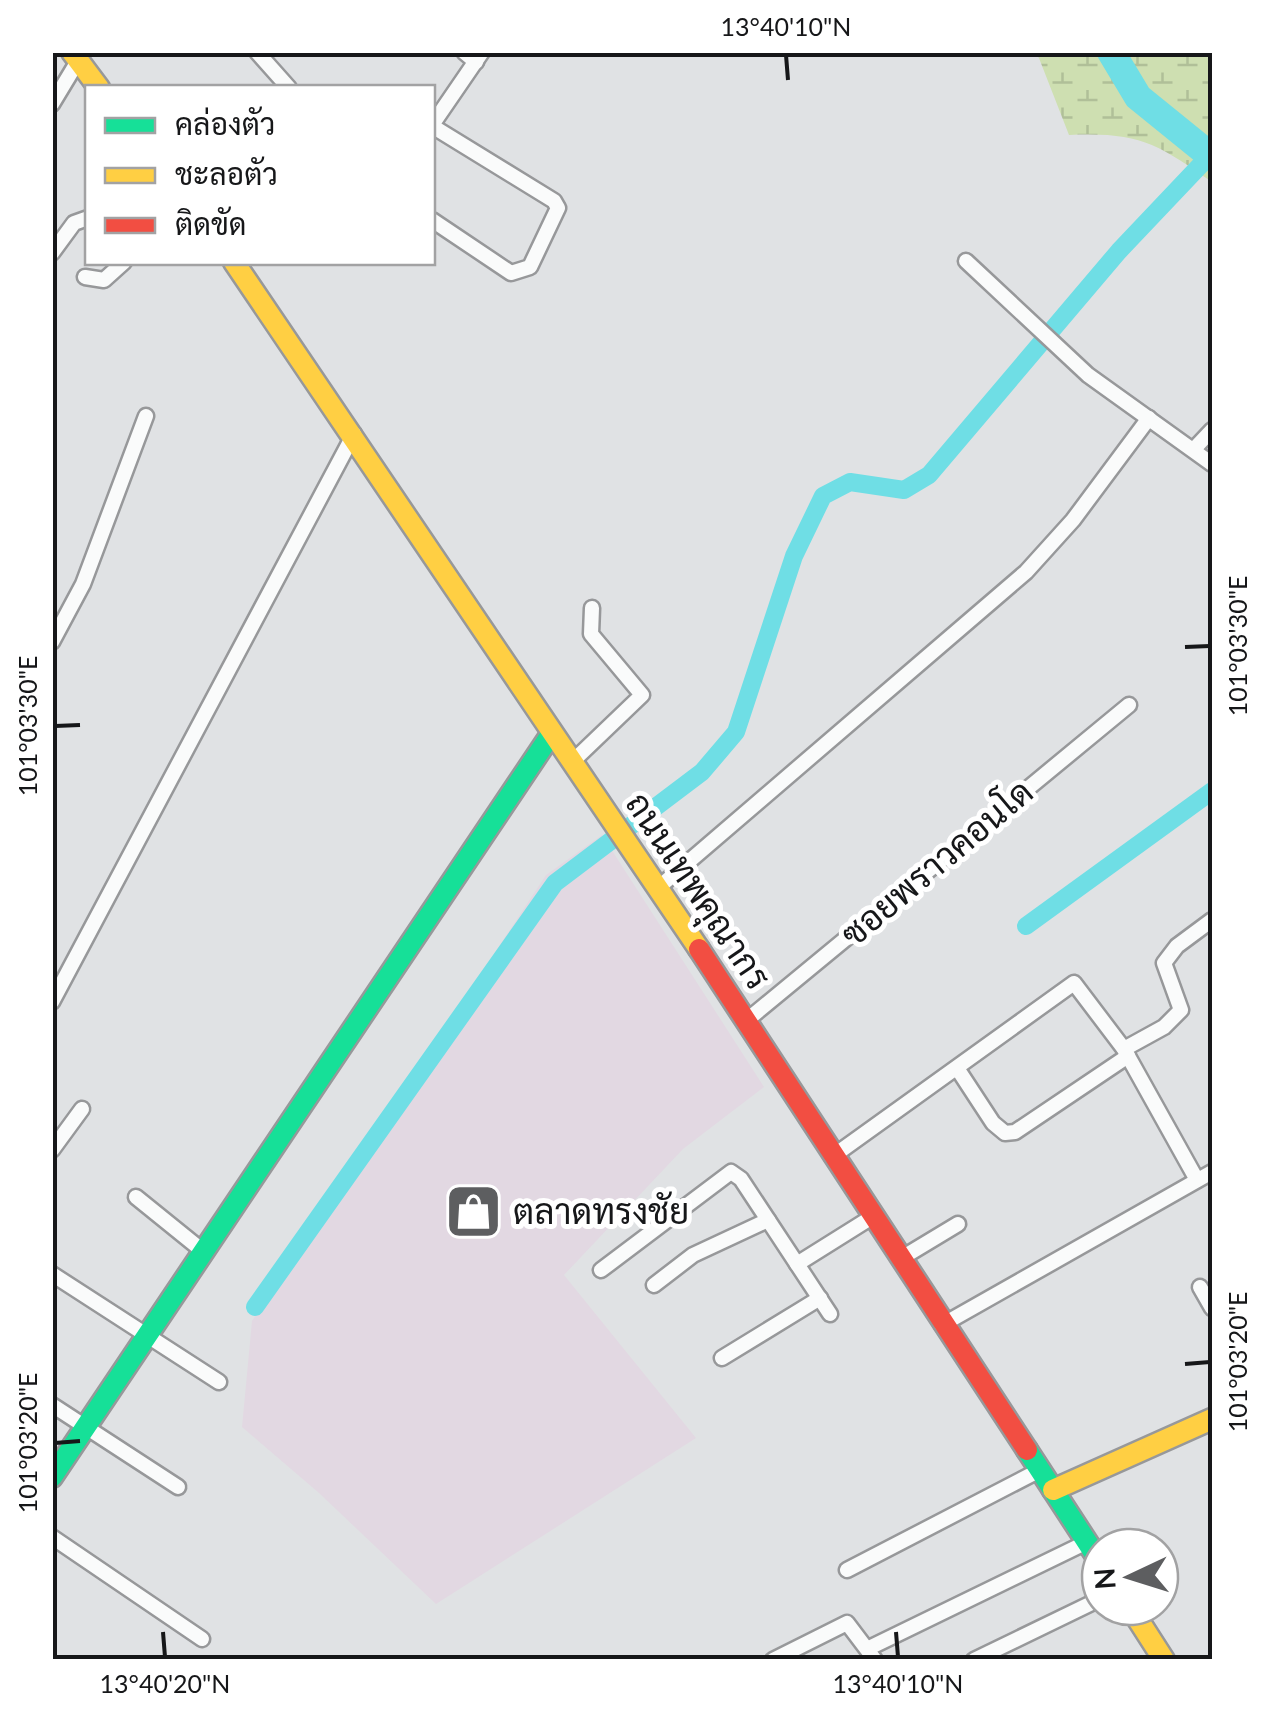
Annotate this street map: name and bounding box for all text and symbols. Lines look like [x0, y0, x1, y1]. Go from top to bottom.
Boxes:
text: 13°40'10"N [721, 11, 851, 41]
legend [85, 85, 435, 265]
text: คล่องตัว [175, 105, 275, 141]
text: ชะลอตัว [175, 155, 278, 191]
text: ติดขัด [175, 205, 247, 241]
text: 101°03'30"E [1222, 576, 1252, 716]
text: 101°03'30"E [12, 656, 42, 796]
street label: ซอยพราวคอนโด [831, 769, 1040, 954]
street label: ถนนเทพคุณากร [614, 784, 781, 999]
shop icon: ตลาดทรงชัย [444, 1182, 504, 1242]
place label: ตลาดทรงชัย [513, 1189, 689, 1231]
text: 101°03'20"E [1222, 1292, 1252, 1432]
text: 101°03'20"E [12, 1373, 42, 1513]
north arrow [1080, 1527, 1180, 1627]
text: N [1086, 1567, 1122, 1591]
text: 13°40'20"N [100, 1668, 230, 1698]
text: 13°40'10"N [833, 1668, 963, 1698]

